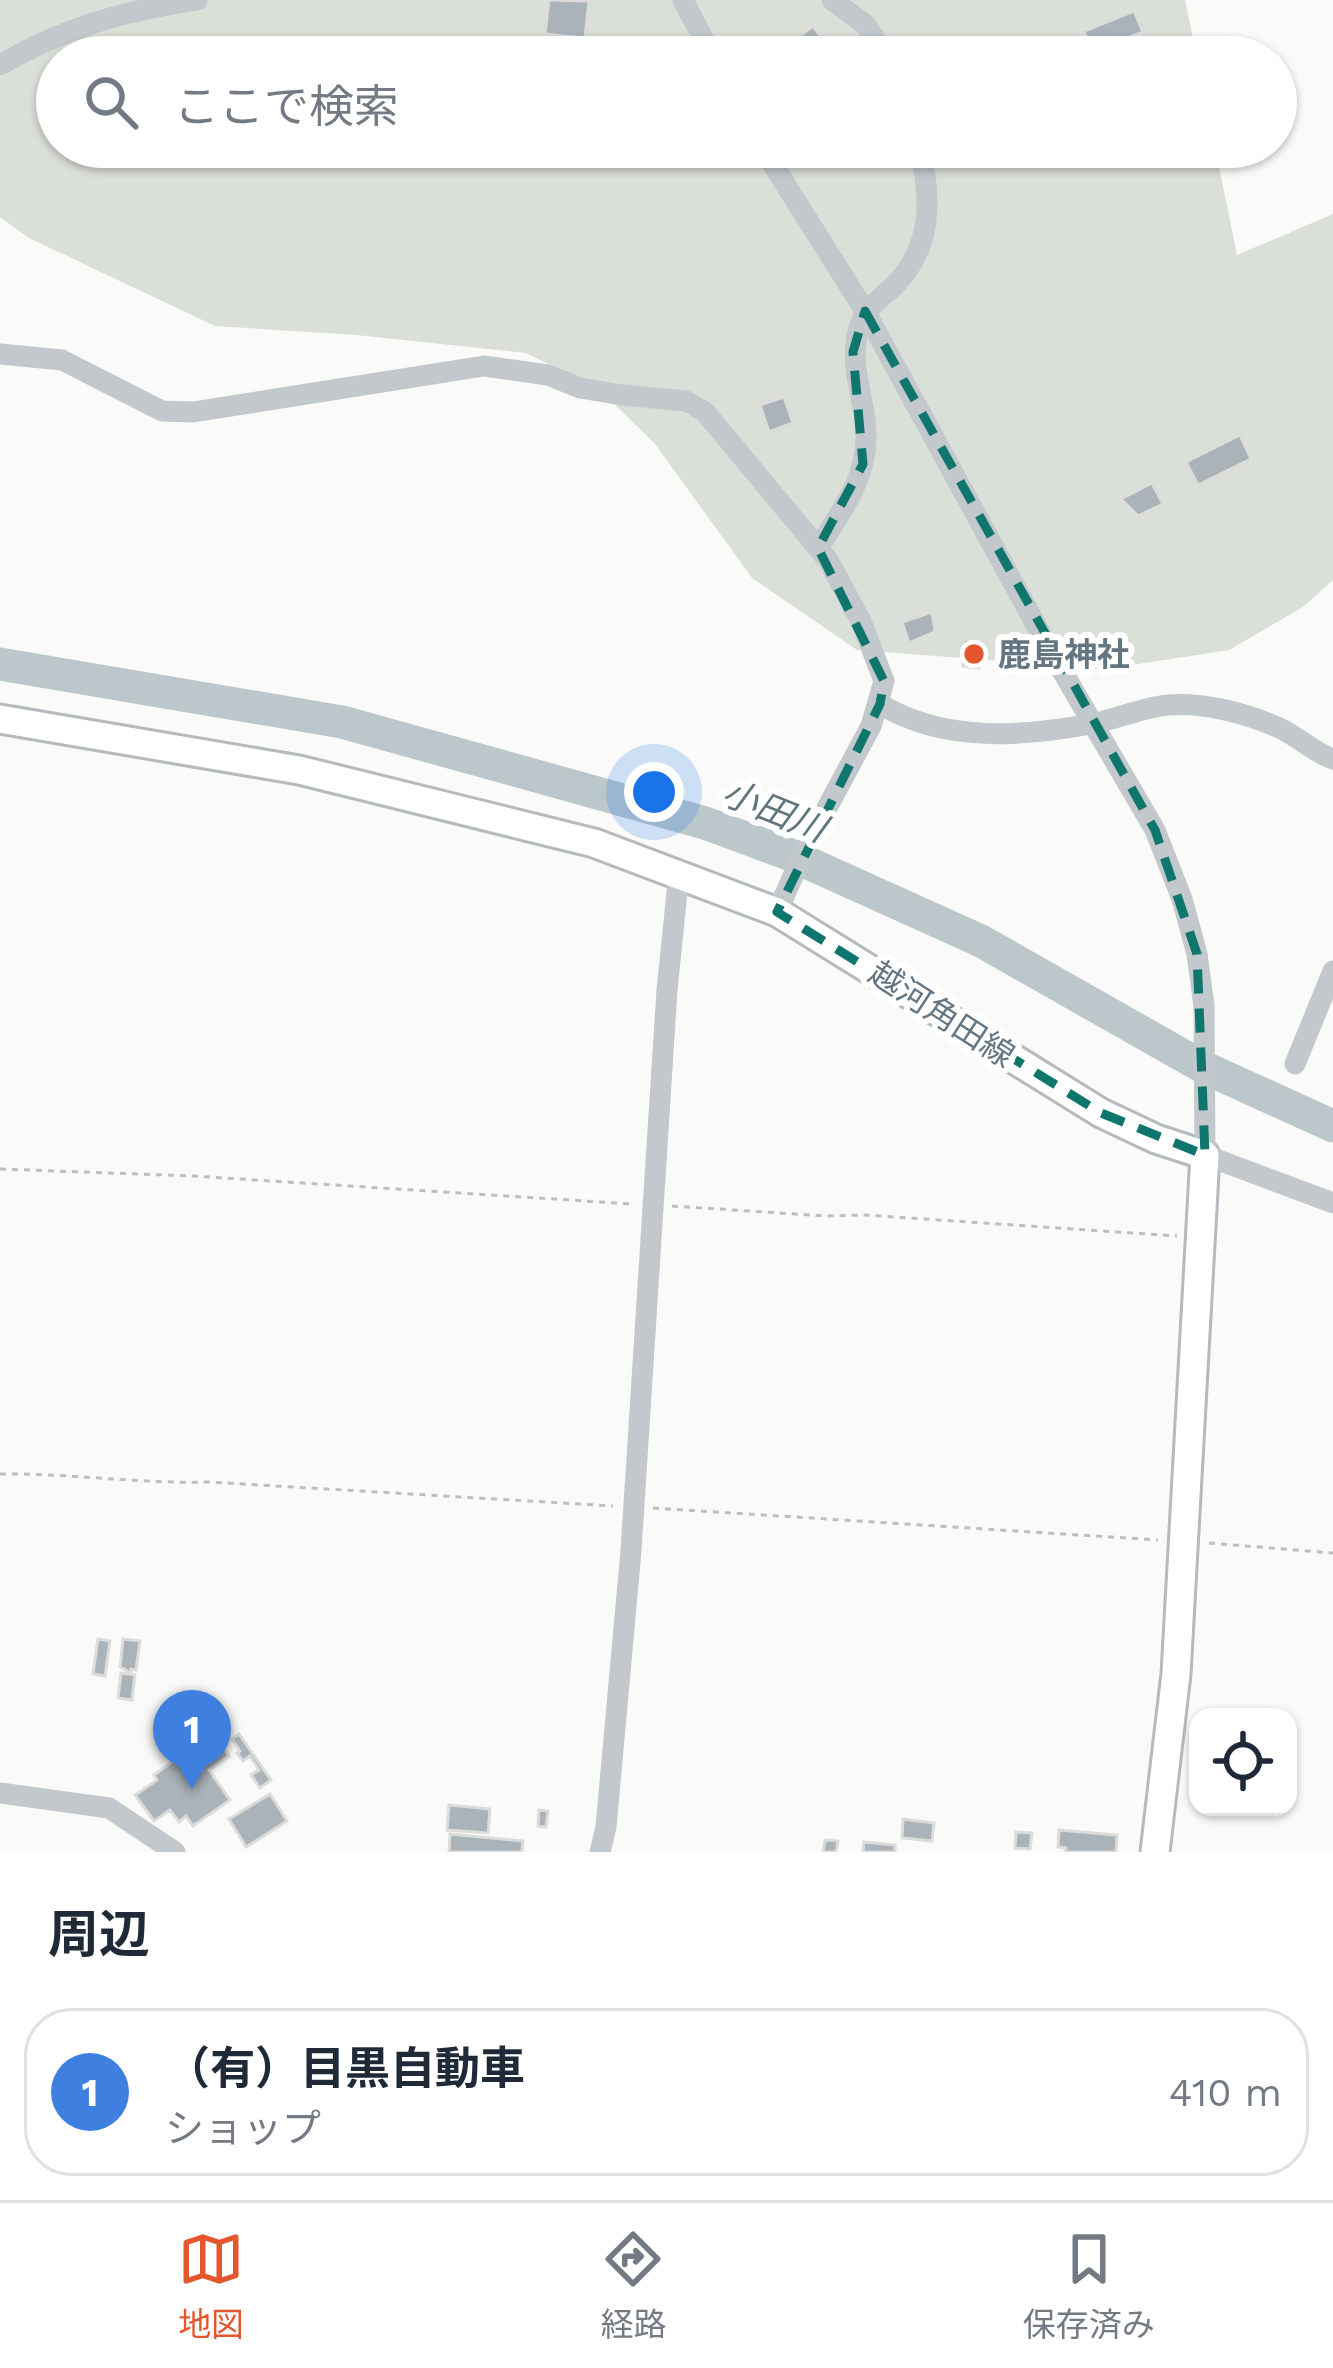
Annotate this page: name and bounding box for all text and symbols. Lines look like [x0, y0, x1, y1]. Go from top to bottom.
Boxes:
search box [36, 36, 1297, 168]
icon: search [78, 69, 144, 135]
text: ここで検索 [174, 80, 399, 133]
place label: 鹿島神社 [998, 635, 1130, 674]
marker: 鹿島神社 [961, 641, 987, 667]
your location [624, 762, 684, 822]
water label: 小田川 [716, 771, 836, 852]
street label: 越河角田線 [862, 953, 1022, 1075]
pin: 1 [153, 1690, 231, 1789]
map controls [1189, 1708, 1297, 1816]
button: locate [1189, 1708, 1297, 1816]
text: 周辺 [48, 1905, 150, 1964]
text: （有）目黒自動車 [165, 2042, 525, 2095]
text: 1 [82, 2070, 98, 2115]
text: 410 m [1169, 2070, 1282, 2115]
text: ショップ [165, 2106, 321, 2151]
tab: 地図 [178, 2226, 244, 2346]
tab: 経路 [600, 2226, 666, 2346]
tab: 保存済み [1023, 2226, 1155, 2346]

